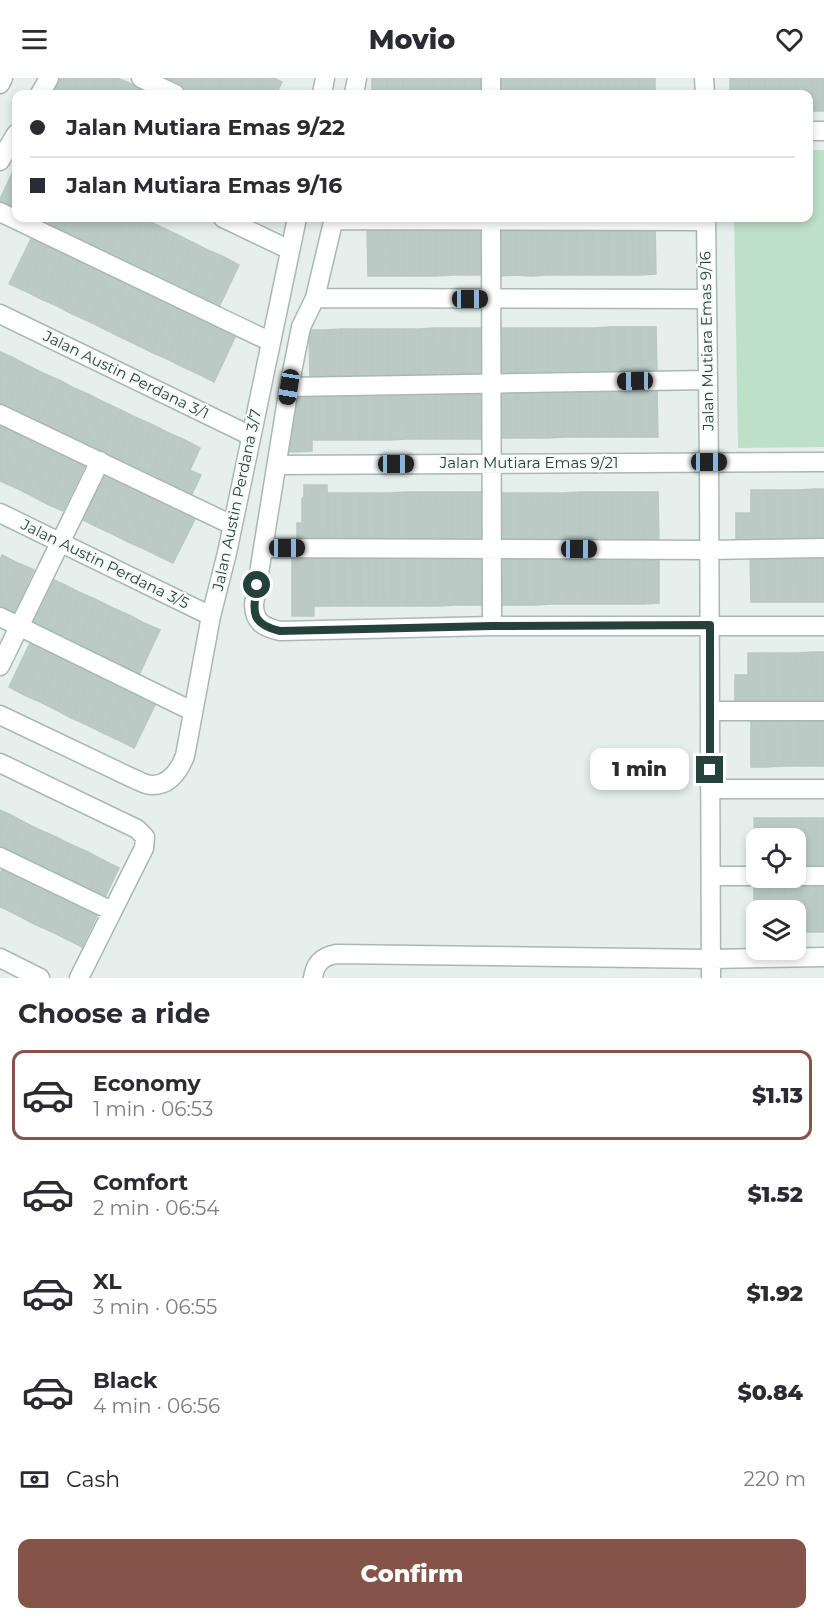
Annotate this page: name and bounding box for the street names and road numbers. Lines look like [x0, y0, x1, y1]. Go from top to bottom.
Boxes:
street label: Jalan Mutiara Emas 9/16 [695, 251, 718, 432]
street label: Jalan Austin Perdana 3/1 [39, 326, 212, 423]
street label: Jalan Austin Perdana 3/7 [208, 407, 265, 594]
street label: Jalan Mutiara Emas 9/21 [439, 453, 618, 472]
street label: Jalan Austin Perdana 3/5 [17, 514, 192, 613]

